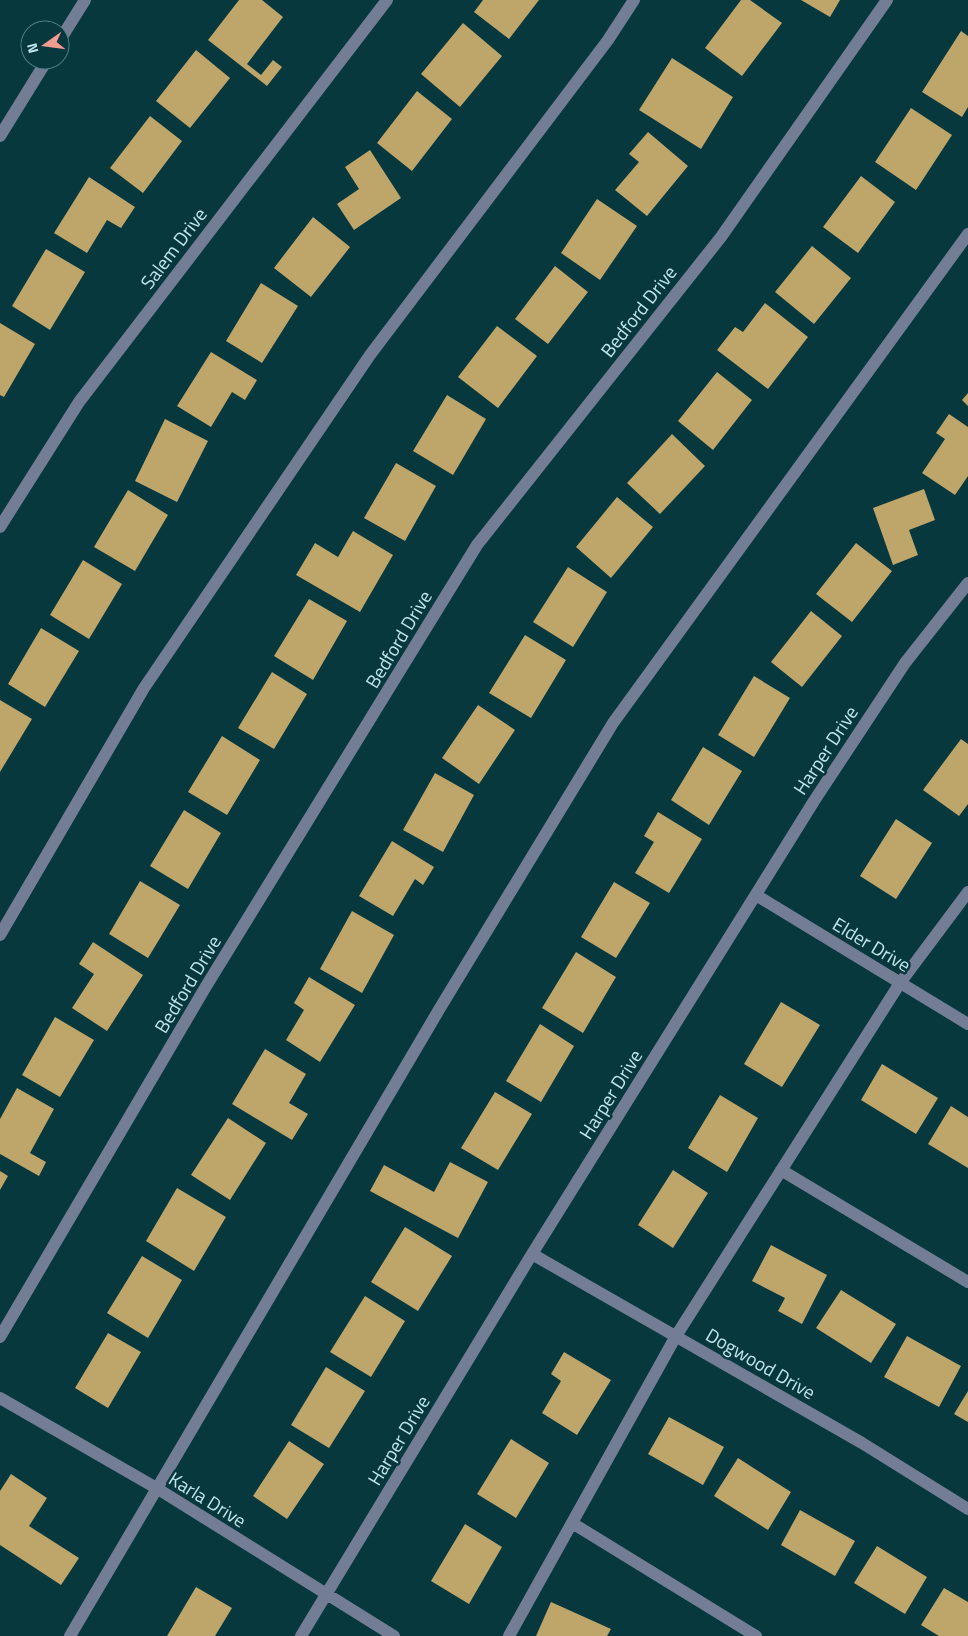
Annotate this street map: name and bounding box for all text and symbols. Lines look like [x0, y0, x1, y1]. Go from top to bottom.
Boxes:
north arrow [20, 20, 70, 70]
text: N [21, 41, 43, 56]
street label: Salem Drive [133, 201, 213, 295]
street label: Bedford Drive [593, 259, 683, 363]
street label: Bedford Drive [357, 585, 439, 693]
street label: Harper Drive [785, 700, 865, 800]
street label: Elder Drive [827, 909, 917, 979]
street label: Bedford Drive [146, 930, 228, 1038]
street label: Harper Drive [571, 1044, 649, 1144]
street label: Dogwood Drive [701, 1320, 821, 1406]
street label: Harper Drive [360, 1389, 436, 1491]
street label: Karla Drive [164, 1464, 252, 1534]

